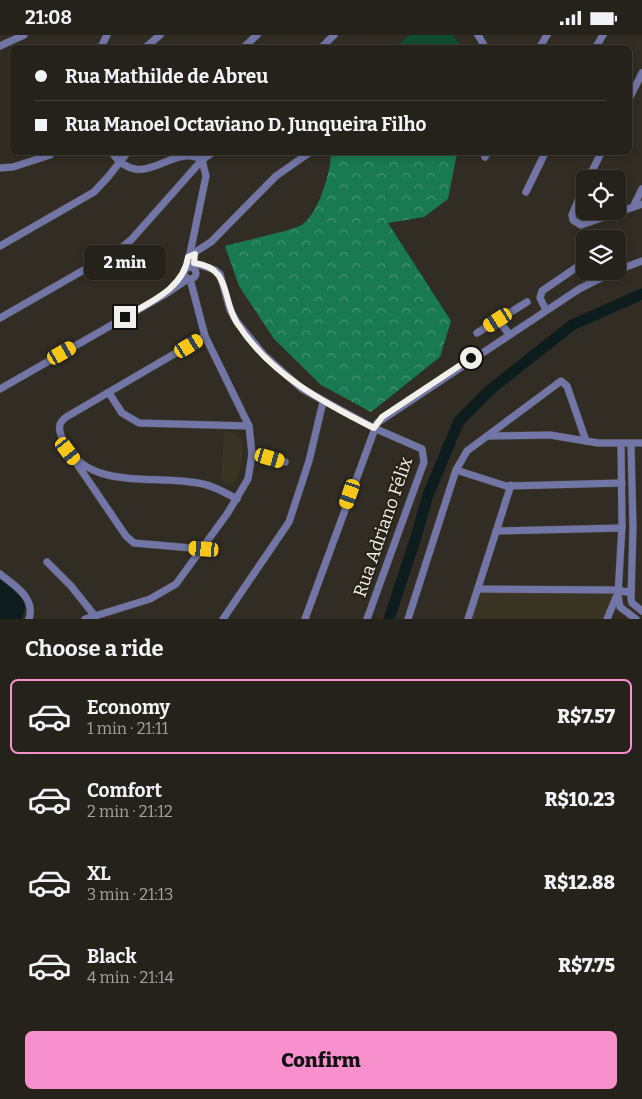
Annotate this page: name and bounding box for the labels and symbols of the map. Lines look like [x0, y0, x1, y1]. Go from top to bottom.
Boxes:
callout: 2 min [84, 245, 166, 279]
route end [114, 306, 136, 328]
car [481, 306, 514, 334]
car [172, 332, 205, 360]
car [45, 339, 78, 367]
route start [460, 347, 482, 369]
car [52, 435, 83, 467]
car [253, 447, 286, 469]
street label: Rua Adriano Félix [349, 454, 417, 600]
car [338, 477, 361, 511]
car [188, 540, 219, 558]

